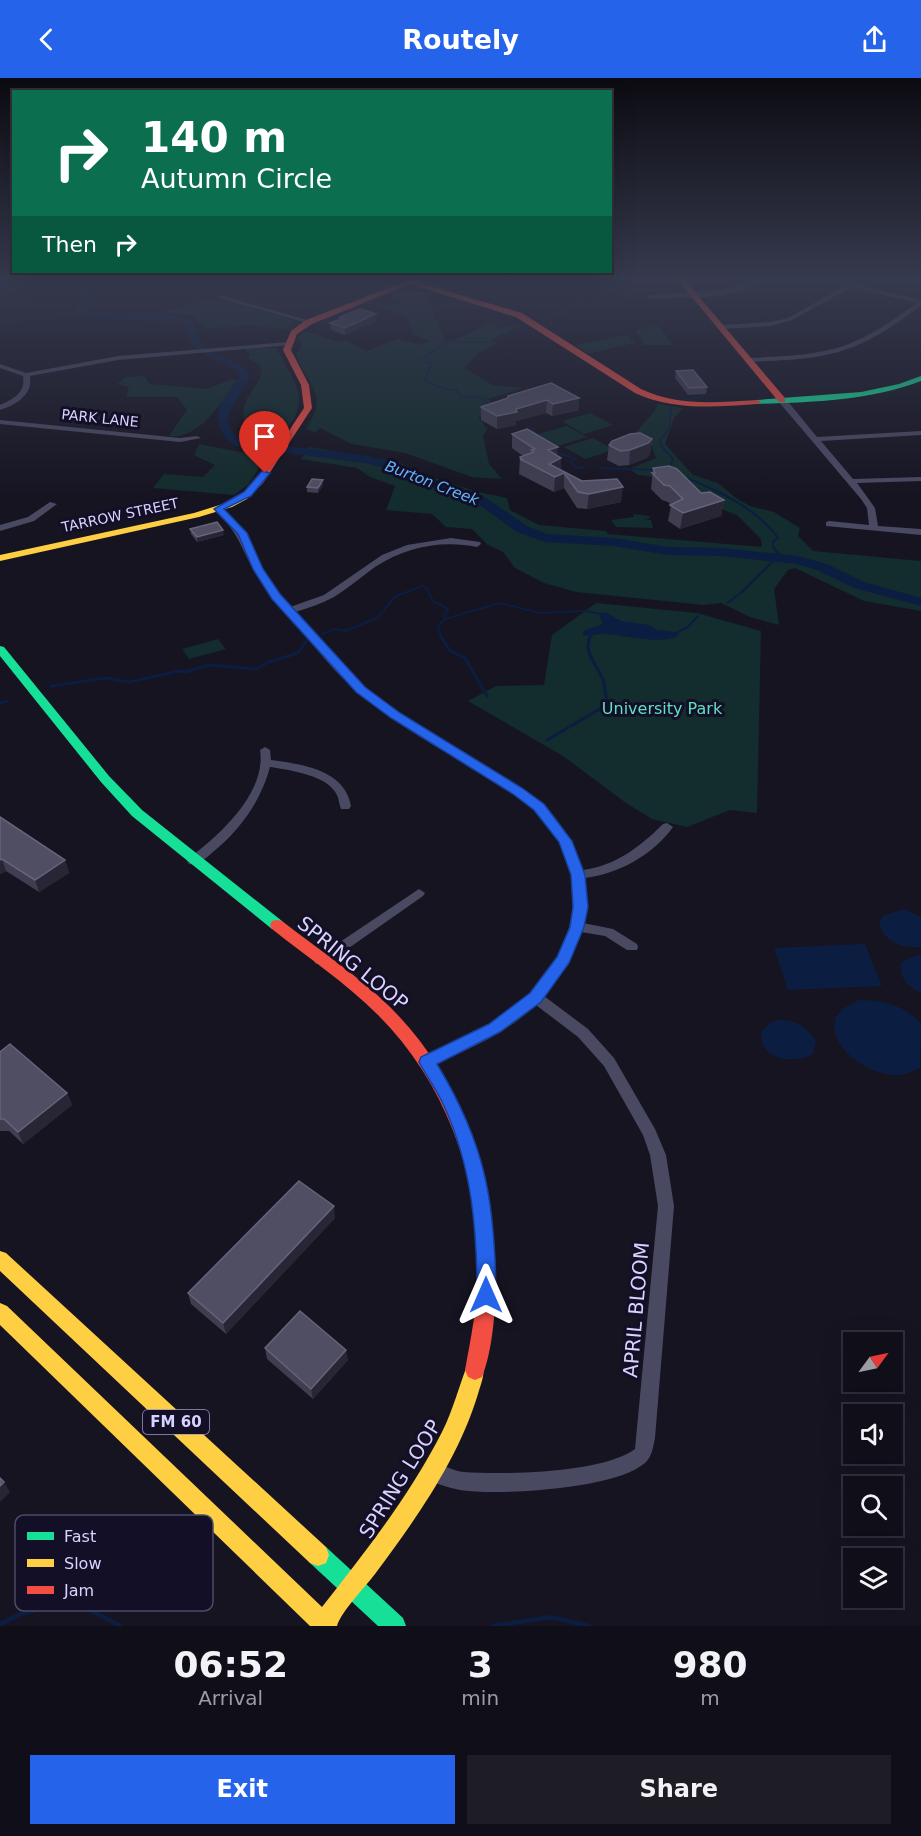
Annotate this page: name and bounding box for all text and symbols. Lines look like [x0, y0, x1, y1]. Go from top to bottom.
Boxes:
icon: back [30, 23, 63, 56]
icon: share [858, 23, 891, 56]
text: Routely [402, 24, 519, 55]
text: 140 m [141, 113, 287, 162]
icon: right [42, 114, 120, 192]
text: Autumn Circle [141, 163, 332, 194]
icon: right [109, 228, 142, 261]
text: Then [42, 232, 97, 257]
street label: PARK LANE [61, 406, 139, 430]
pin [239, 411, 290, 473]
icon: arrive [248, 420, 281, 453]
water label: Burton Creek [383, 457, 483, 510]
street label: TARROW STREET [59, 495, 180, 535]
park label: University Park [602, 699, 723, 718]
street label: SPRING LOOP [293, 911, 413, 1015]
street label: APRIL BLOOM [618, 1241, 654, 1379]
position arrow [454, 1263, 518, 1327]
north arrow [843, 1332, 903, 1392]
map controls [843, 1332, 903, 1608]
button: sound [843, 1404, 903, 1464]
road number: FM 60 [143, 1410, 209, 1434]
street label: SPRING LOOP [354, 1415, 446, 1543]
button: search [843, 1476, 903, 1536]
legend [15, 1515, 213, 1611]
text: Fast [64, 1527, 96, 1546]
button: layers [843, 1548, 903, 1608]
text: Slow [64, 1554, 101, 1573]
text: Jam [63, 1581, 94, 1600]
text: 06:52 [173, 1644, 288, 1685]
text: 3 [468, 1644, 493, 1685]
text: 980 [672, 1644, 748, 1685]
text: Arrival [198, 1686, 263, 1710]
text: min [461, 1686, 499, 1710]
text: m [700, 1686, 720, 1710]
button: Exit [30, 1755, 455, 1824]
button: Share [467, 1755, 891, 1824]

